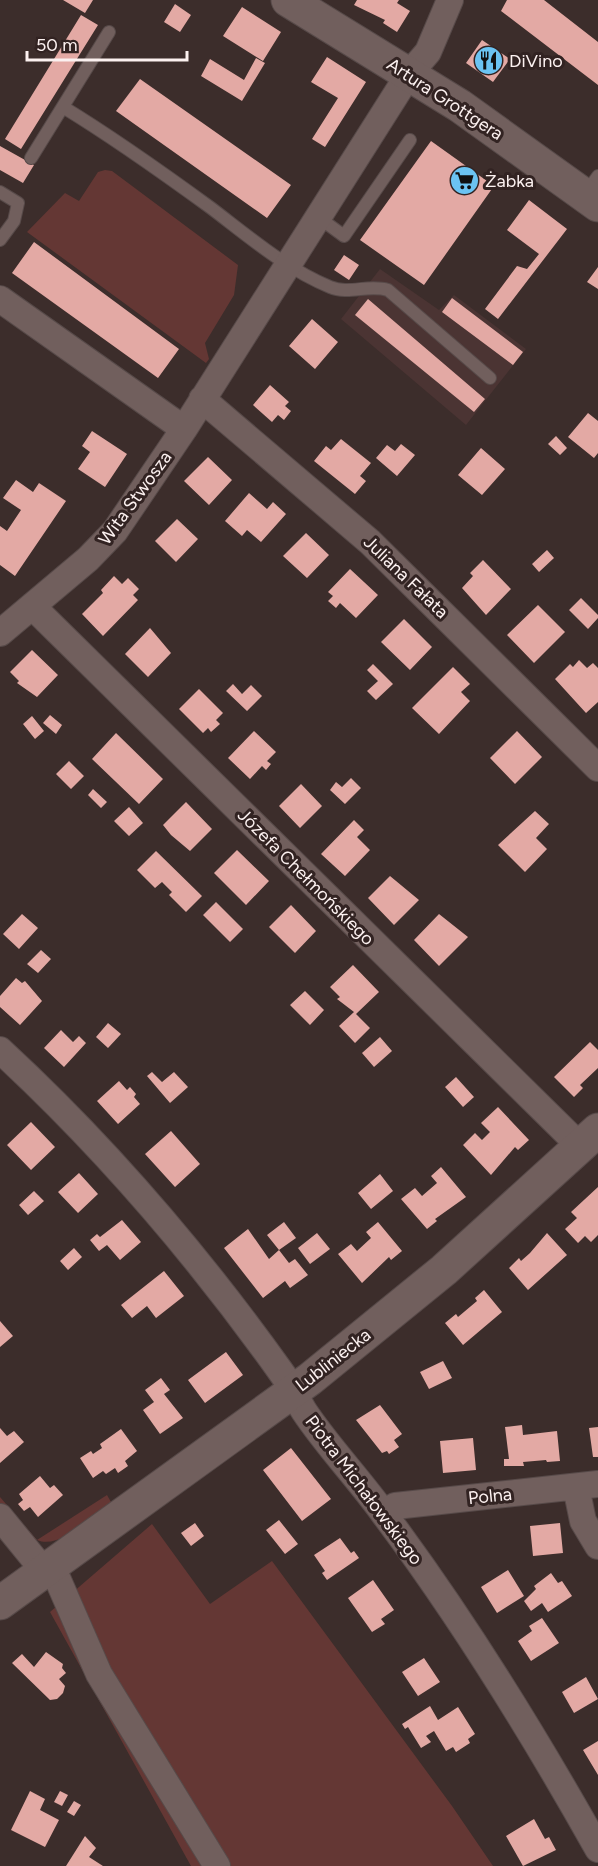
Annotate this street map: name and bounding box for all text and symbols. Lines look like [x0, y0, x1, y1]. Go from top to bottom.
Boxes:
scale bar [27, 24, 188, 62]
text: 50 m [36, 34, 78, 56]
restaurant icon: DiVino [472, 45, 504, 77]
place label: DiVino [509, 50, 563, 72]
street label: Artura Grottgera [383, 53, 507, 145]
supermarket icon: Żabka [448, 165, 480, 197]
place label: Żabka [485, 170, 534, 192]
street label: Wita Stwosza [94, 447, 176, 549]
street label: Juliana Fałata [359, 531, 453, 623]
street label: Józefa Chełmońskiego [233, 804, 379, 950]
street label: Lubliniecka [291, 1324, 375, 1396]
street label: Piotra Michałowskiego [301, 1411, 427, 1569]
street label: Polna [467, 1483, 513, 1509]

